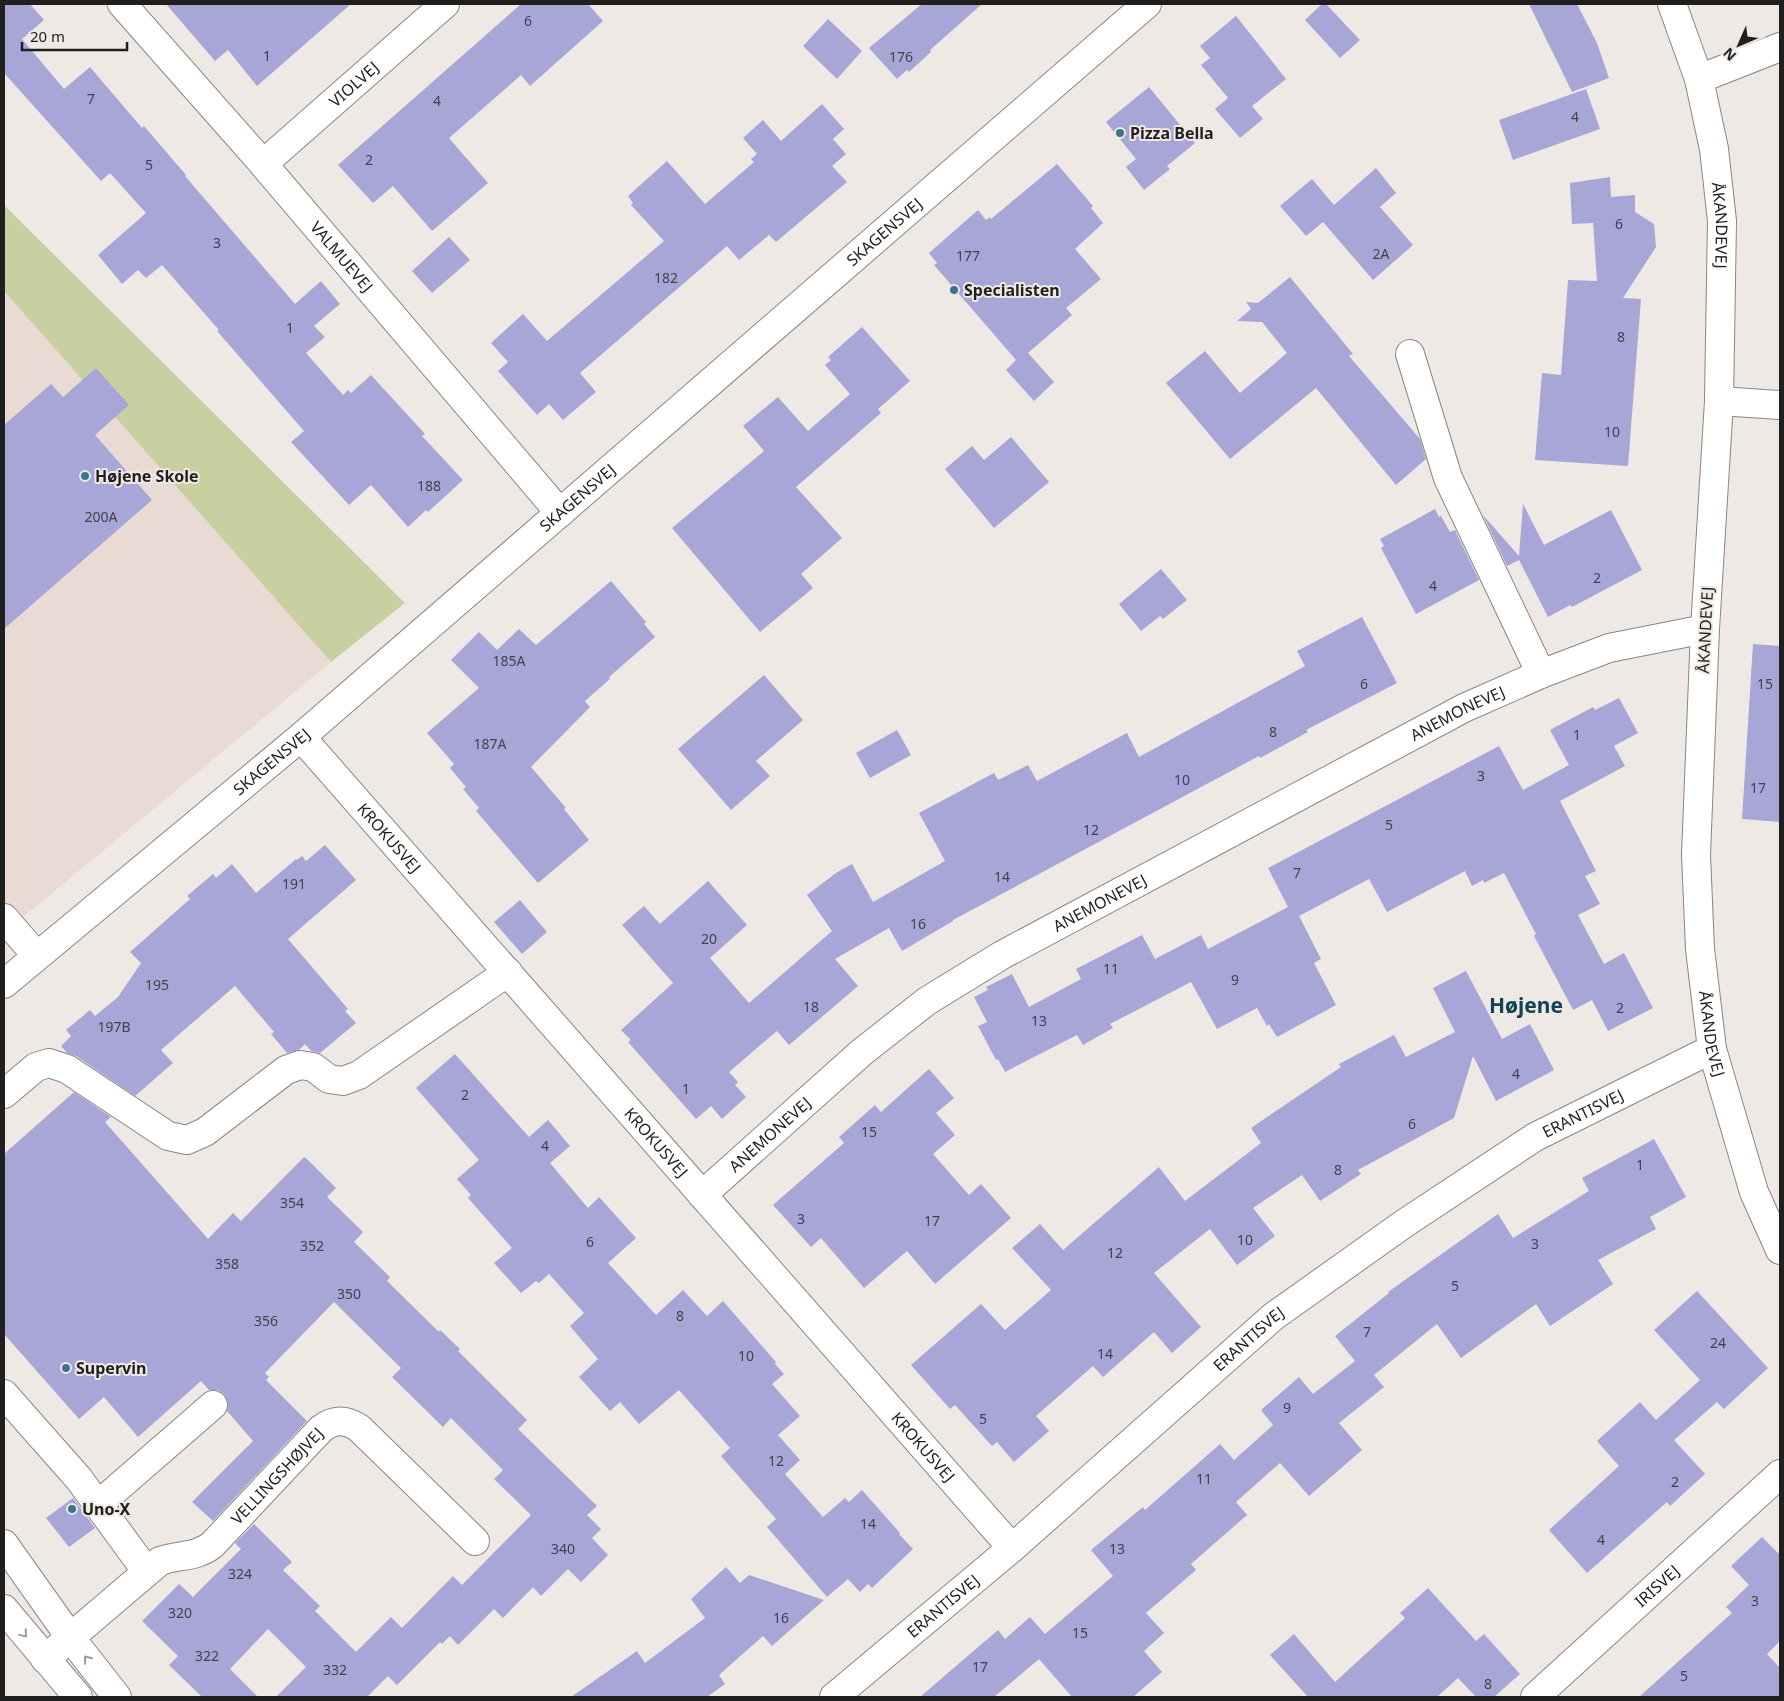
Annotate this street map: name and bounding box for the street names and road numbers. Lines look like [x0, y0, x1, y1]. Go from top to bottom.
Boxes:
street label: VIOLVEJ [324, 56, 383, 112]
street label: ÅKANDEVEJ [1707, 181, 1733, 269]
street label: SKAGENSVEJ [842, 193, 927, 271]
street label: VALMUEVEJ [306, 217, 378, 297]
street label: SKAGENSVEJ [535, 458, 620, 537]
street label: ÅKANDEVEJ [1692, 586, 1718, 674]
street label: ANEMONEVEJ [1406, 680, 1508, 746]
street label: SKAGENSVEJ [228, 723, 315, 800]
street label: KROKUSVEJ [353, 798, 426, 878]
street label: ANEMONEVEJ [1049, 869, 1150, 937]
street label: ÅKANDEVEJ [1694, 989, 1731, 1079]
street label: ERANTISVEJ [1538, 1084, 1627, 1143]
street label: ANEMONEVEJ [724, 1092, 816, 1177]
street label: KROKUSVEJ [620, 1102, 693, 1182]
street label: ERANTISVEJ [1208, 1301, 1289, 1376]
street label: KROKUSVEJ [886, 1407, 960, 1487]
street label: VELLINGSHØJVEJ [226, 1422, 328, 1529]
street label: IRISVEJ [1630, 1560, 1684, 1612]
street label: ERANTISVEJ [902, 1569, 984, 1643]

